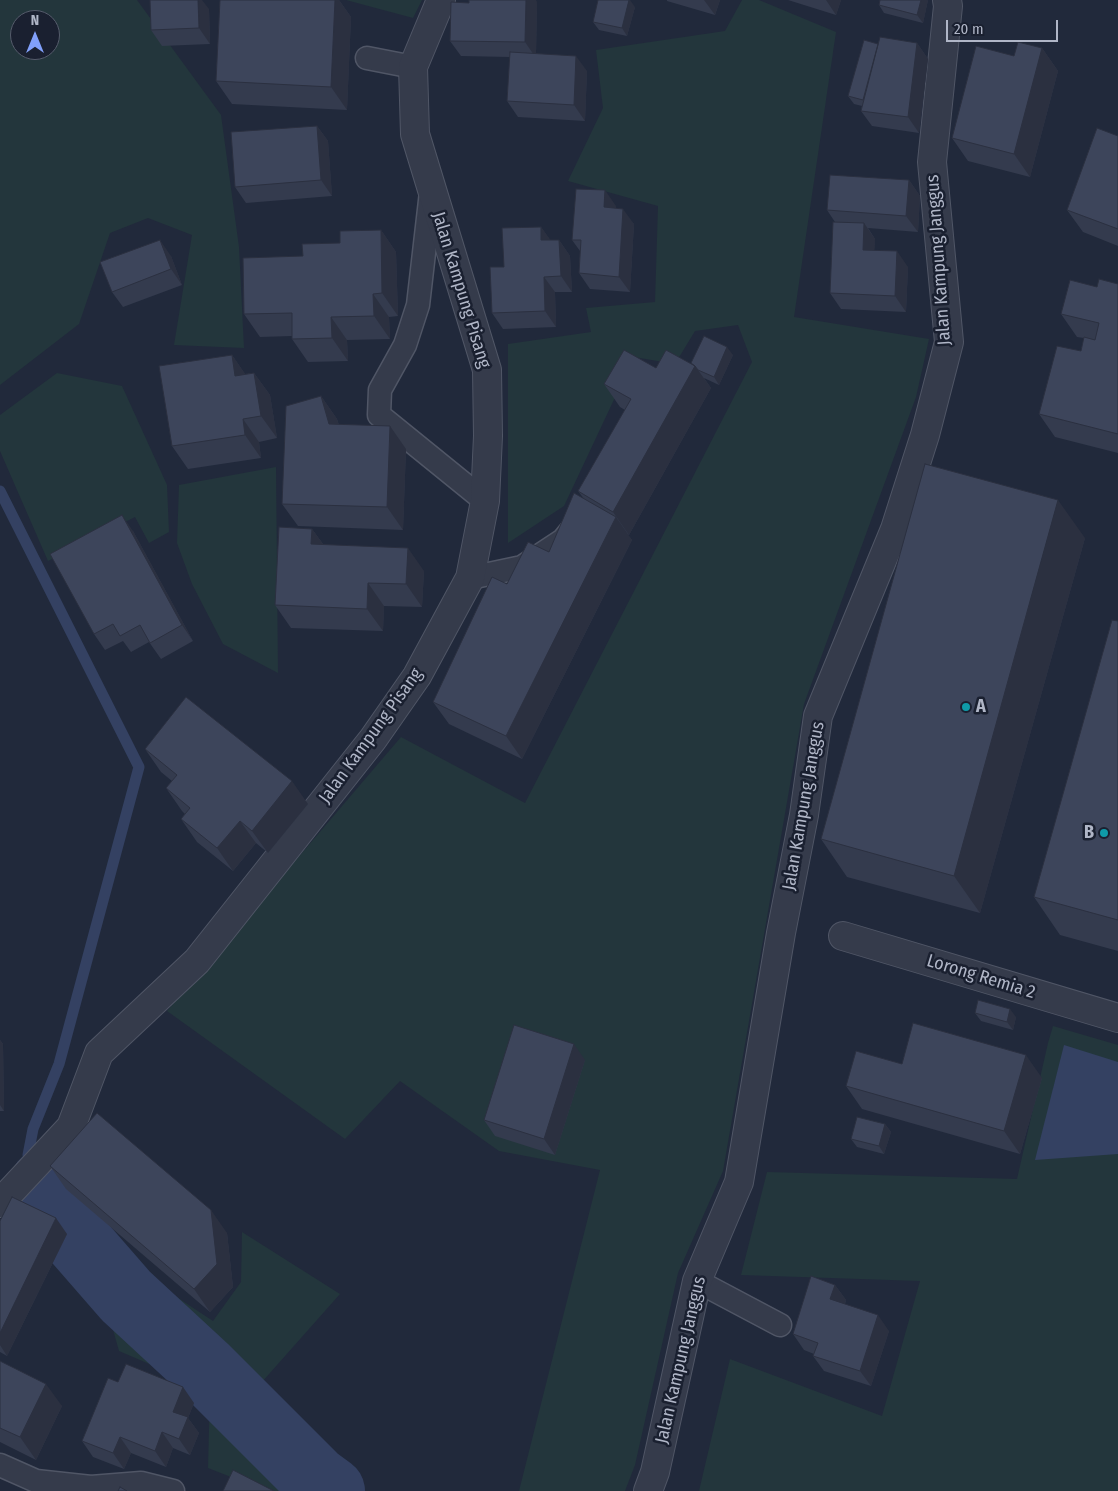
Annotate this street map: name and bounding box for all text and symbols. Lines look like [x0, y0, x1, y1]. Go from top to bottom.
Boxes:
north arrow [10, 10, 60, 60]
scale bar [948, 10, 1060, 42]
text: N [31, 12, 39, 29]
text: 20 m [954, 20, 984, 38]
street label: Jalan Kampung Janggus [922, 174, 956, 346]
street label: Jalan Kampung Pisang [427, 209, 495, 371]
street label: Jalan Kampung Pisang [315, 664, 427, 808]
place label: A [976, 696, 986, 718]
marker: A [960, 701, 972, 713]
street label: Jalan Kampung Janggus [779, 720, 829, 892]
place label: B [1084, 822, 1094, 844]
marker: B [1098, 827, 1110, 839]
street label: Lorong Remia 2 [924, 950, 1038, 1004]
street label: Jalan Kampung Janggus [651, 1274, 711, 1446]

